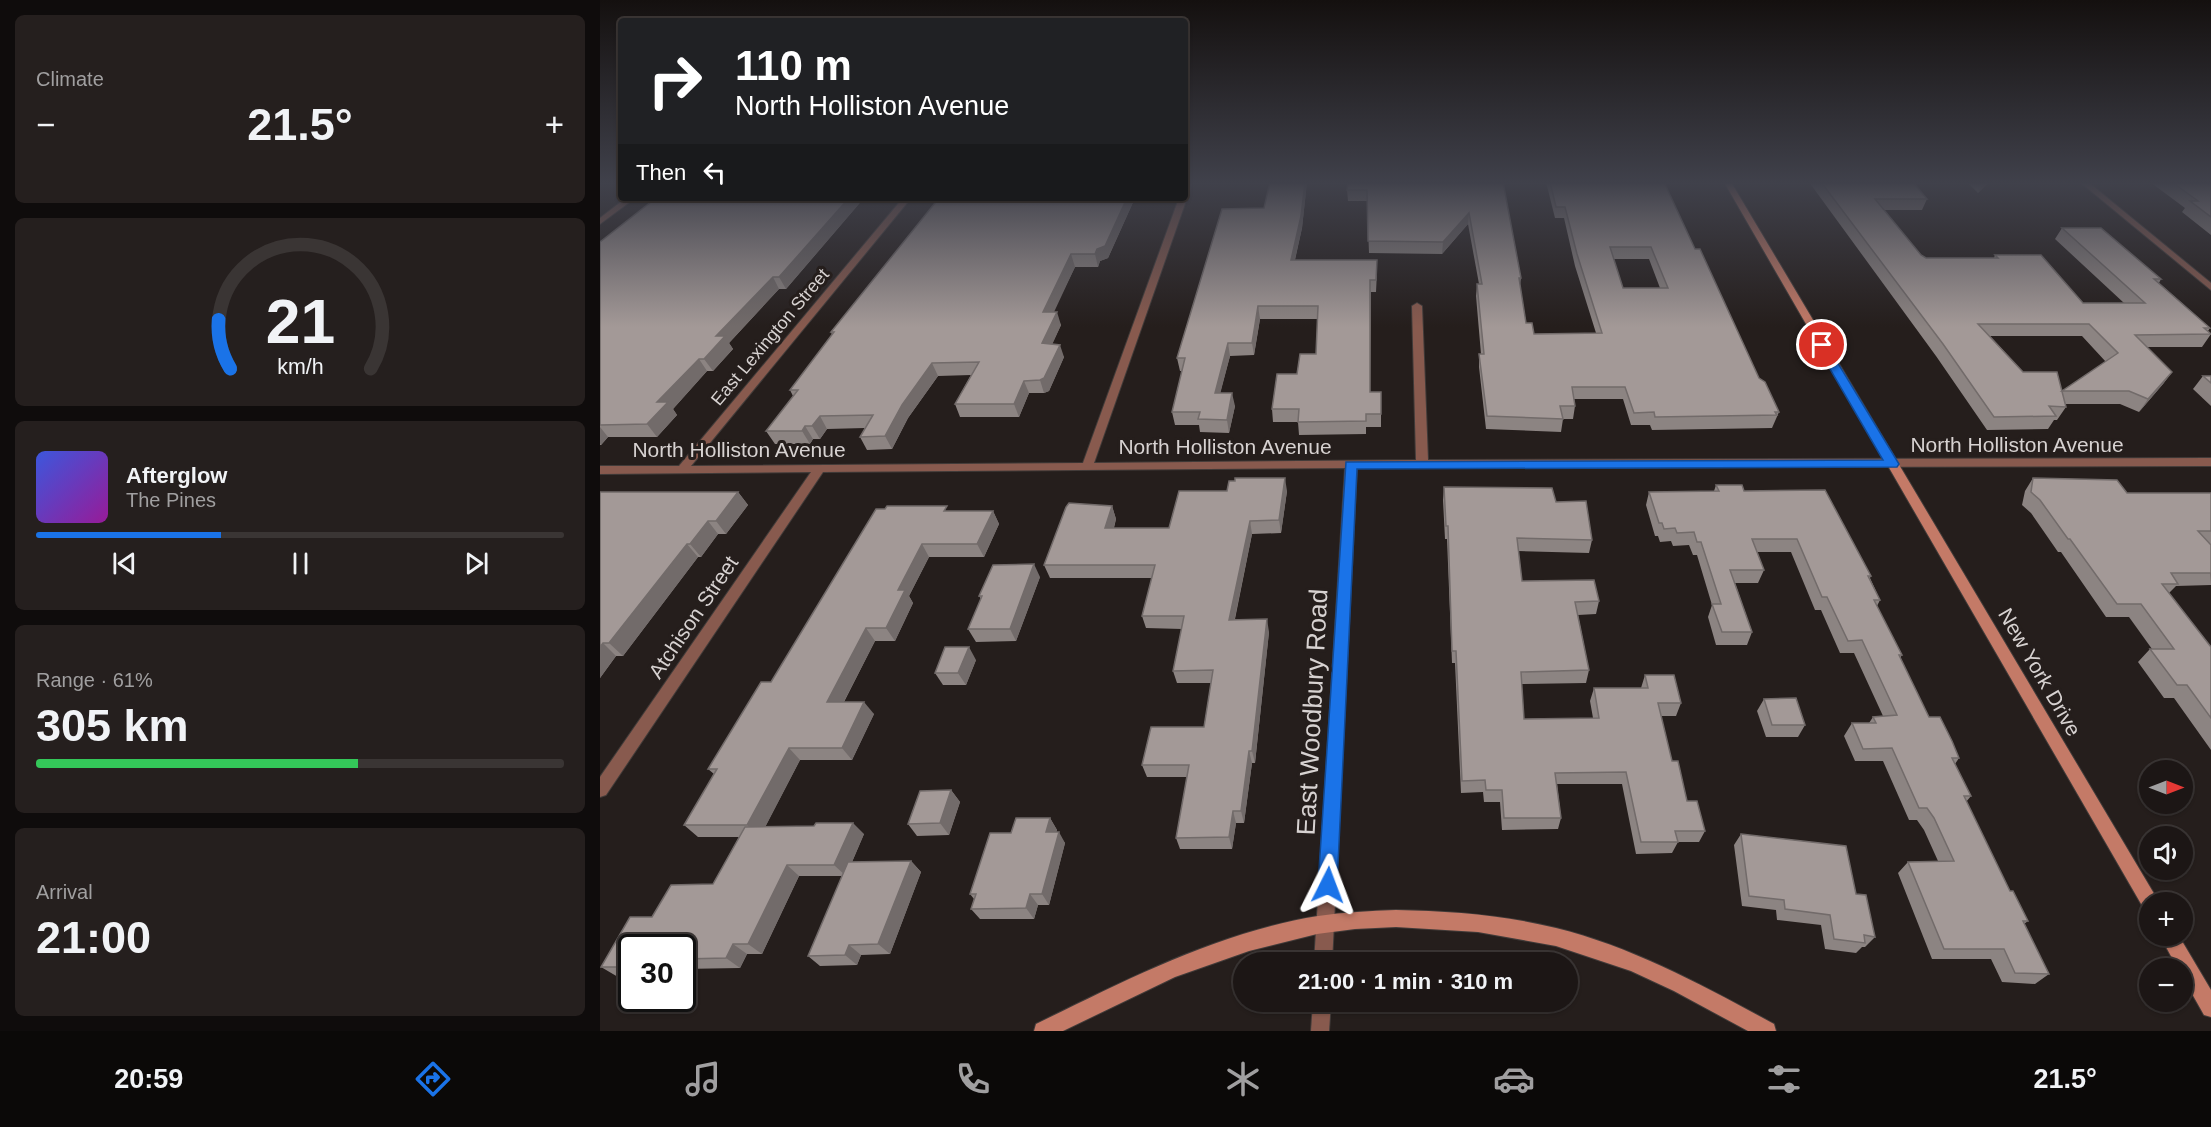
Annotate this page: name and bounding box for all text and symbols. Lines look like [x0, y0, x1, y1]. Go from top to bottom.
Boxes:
icon: right [636, 42, 714, 120]
text: 110 m [735, 42, 852, 89]
text: Climate [36, 68, 104, 90]
text: North Holliston Avenue [735, 91, 1009, 121]
text: 21.5° [247, 99, 353, 150]
text: − [36, 106, 55, 143]
text: + [545, 106, 564, 143]
icon: left [698, 156, 731, 189]
text: Then [636, 160, 686, 185]
street label: East Lexington Street [707, 265, 833, 409]
text: 21 [265, 287, 335, 356]
pin [1796, 319, 1847, 370]
icon: arrive [1805, 328, 1838, 361]
text: km/h [277, 356, 323, 380]
street label: North Holliston Avenue [1910, 433, 2124, 456]
street label: North Holliston Avenue [1118, 435, 1332, 458]
street label: North Holliston Avenue [632, 438, 846, 461]
text: Afterglow [126, 463, 227, 488]
text: The Pines [126, 489, 216, 511]
icon: previous [108, 547, 141, 580]
icon: pause [284, 547, 317, 580]
icon: next [460, 547, 493, 580]
street label: Atchison Street [644, 551, 742, 682]
street label: East Woodbury Road [1291, 588, 1333, 836]
street label: New York Drive [1994, 604, 2086, 740]
text: Range · 61% [36, 669, 153, 691]
text: 305 km [36, 700, 189, 751]
north arrow [2139, 760, 2193, 814]
map controls [2139, 760, 2193, 1012]
button: sound [2139, 826, 2193, 880]
position arrow [1296, 853, 1360, 917]
text: Arrival [36, 881, 93, 903]
button: + [2139, 892, 2193, 946]
text: 21:00 [36, 912, 151, 963]
speed limit sign: 30 [618, 934, 696, 1012]
button: − [2139, 958, 2193, 1012]
text: 21:00 · 1 min · 310 m [1298, 969, 1513, 994]
icon: directions [412, 1058, 454, 1100]
icon: music [682, 1058, 724, 1100]
icon: phone [952, 1058, 994, 1100]
icon: climate [1222, 1058, 1264, 1100]
icon: car [1493, 1058, 1535, 1100]
icon: filters [1763, 1058, 1805, 1100]
text: 20:59 [114, 1064, 183, 1094]
text: 21.5° [2033, 1064, 2097, 1094]

